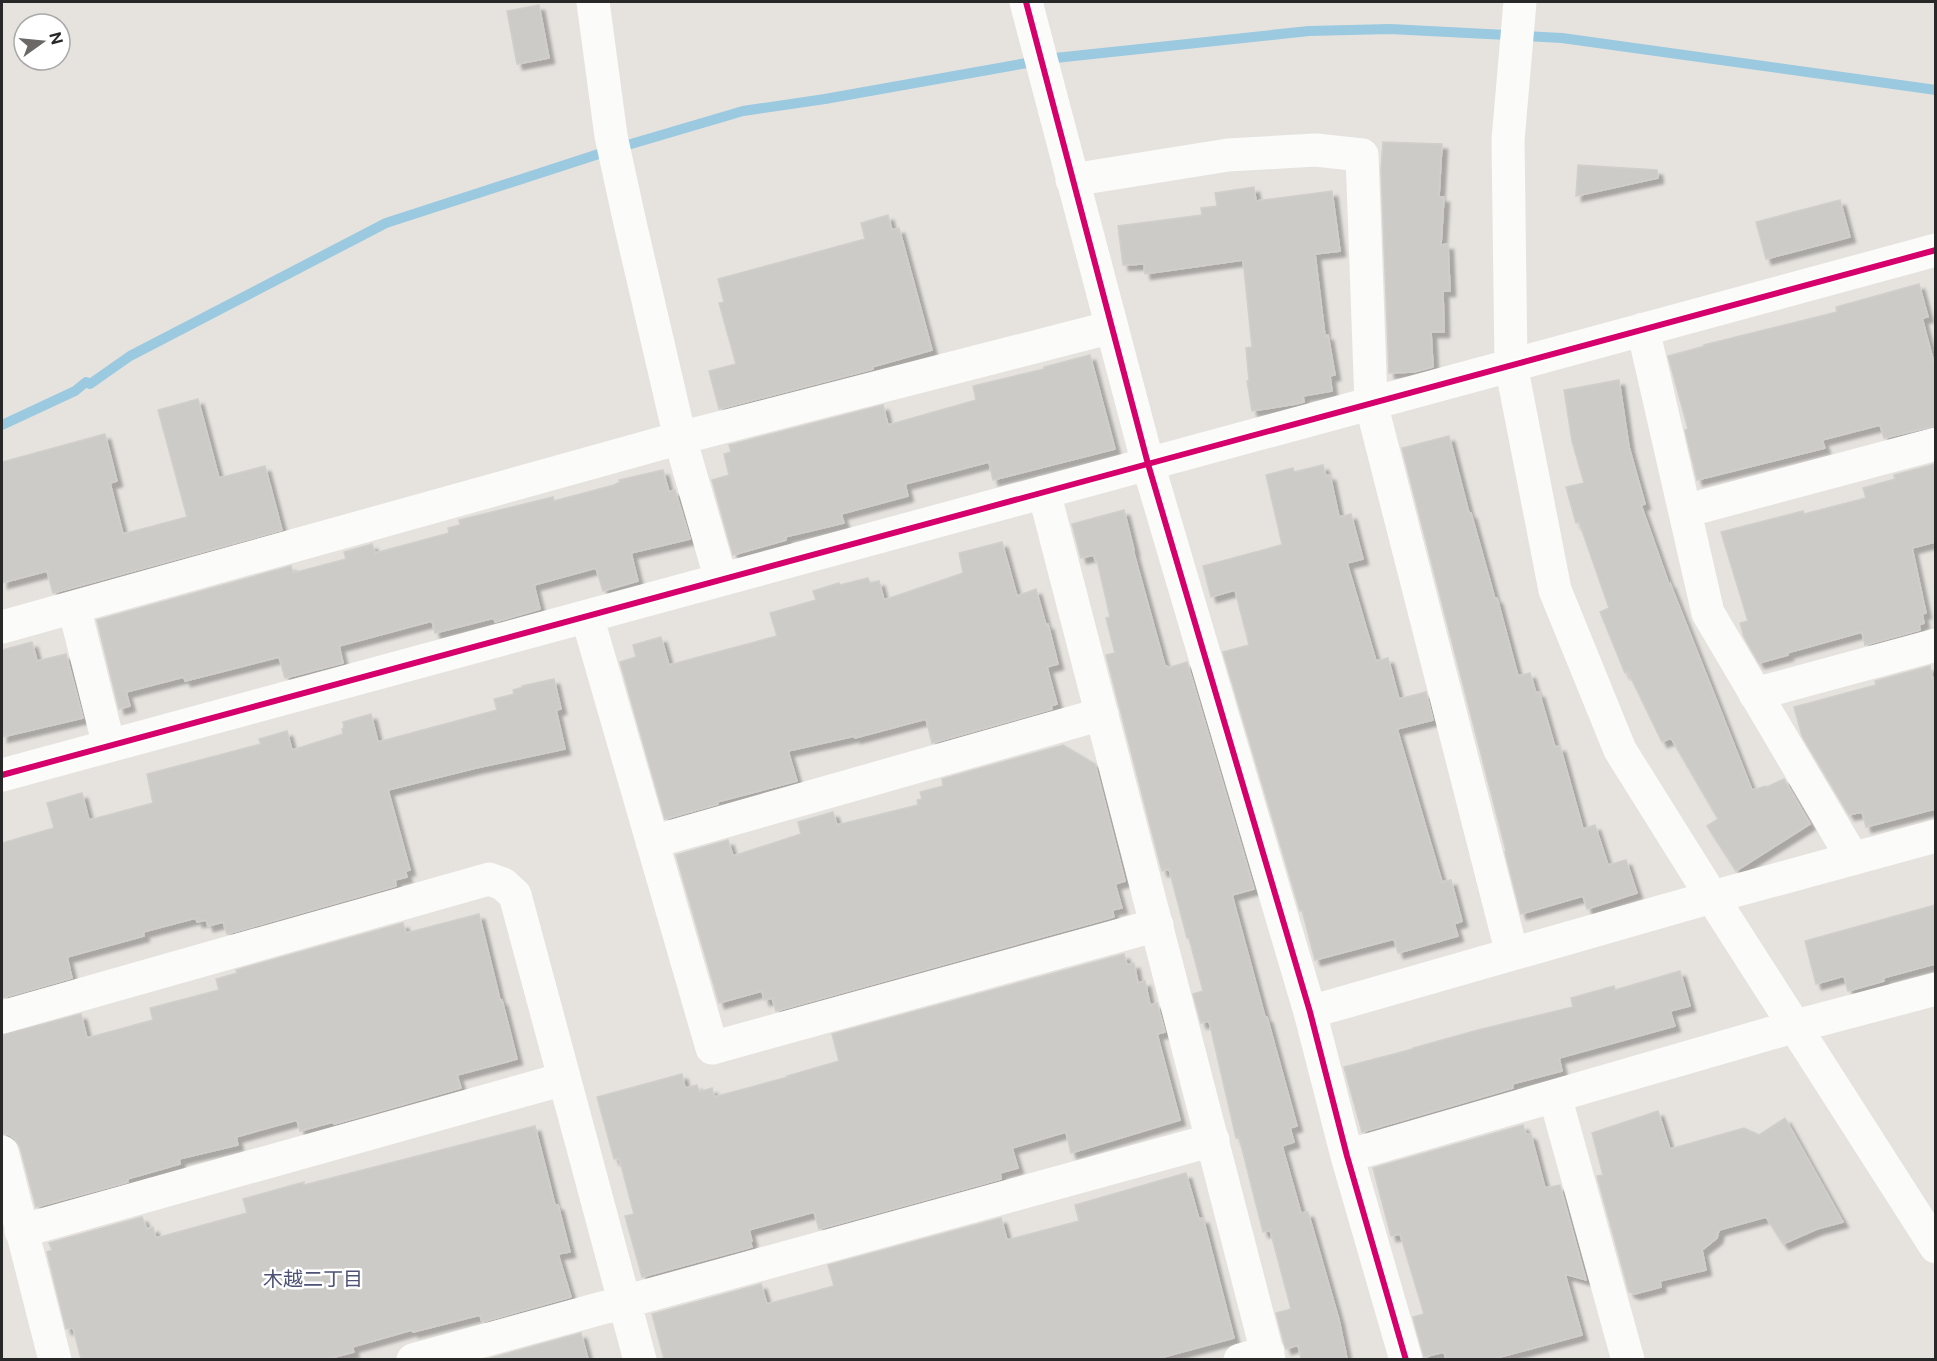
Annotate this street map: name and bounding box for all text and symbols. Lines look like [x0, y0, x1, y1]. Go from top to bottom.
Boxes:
north arrow [12, 12, 72, 72]
text: N [45, 30, 67, 47]
district label: 木越二丁目 [263, 1267, 363, 1291]

